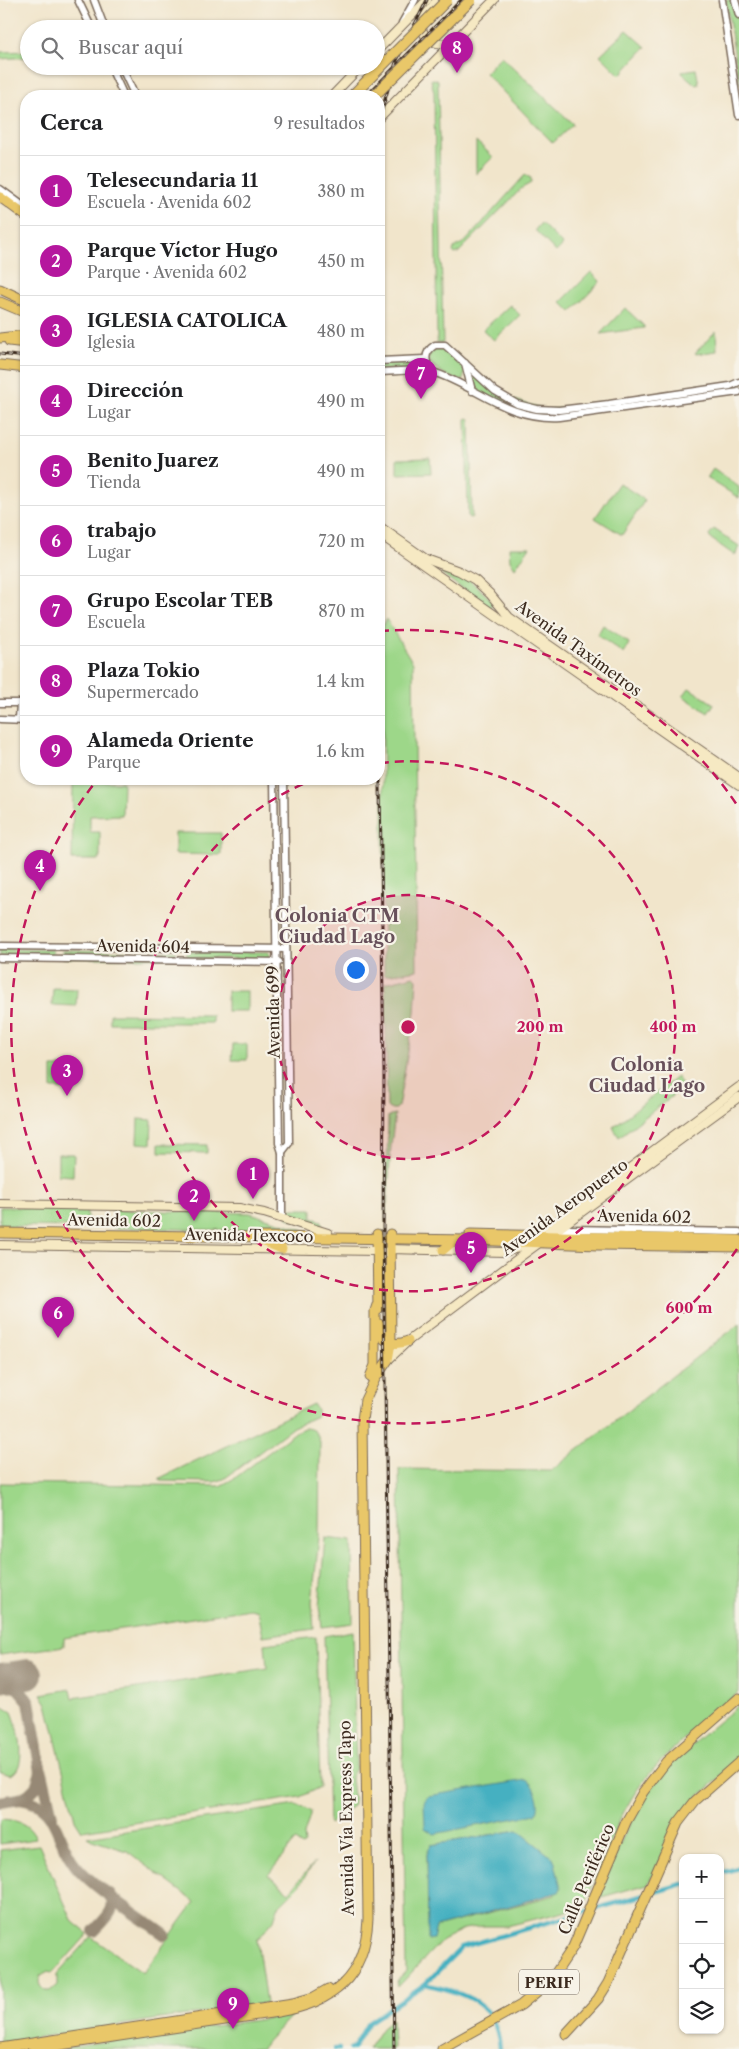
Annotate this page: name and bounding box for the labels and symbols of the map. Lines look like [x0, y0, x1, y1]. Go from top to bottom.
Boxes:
pin: 8 [441, 32, 473, 73]
pin: 7 [405, 358, 437, 399]
street label: Avenida Taxímetros [511, 595, 646, 700]
pin: 4 [24, 850, 56, 891]
district label: Colonia CTM Ciudad Lago [275, 905, 399, 948]
street label: Avenida 604 [95, 935, 190, 957]
your location [343, 957, 369, 983]
street label: Avenida 699 [262, 965, 284, 1060]
text: 200 m [517, 1017, 563, 1036]
text: 400 m [650, 1017, 696, 1036]
centre of rings [399, 1018, 417, 1036]
district label: Colonia Ciudad Lago [589, 1054, 705, 1097]
pin: 3 [51, 1055, 83, 1096]
street label: Avenida Aeropuerto [496, 1154, 632, 1260]
pin: 1 [237, 1158, 269, 1199]
pin: 2 [178, 1180, 210, 1221]
street label: Avenida 602 [596, 1205, 691, 1227]
street label: Avenida 602 [66, 1209, 161, 1231]
street label: Avenida Texcoco [183, 1224, 314, 1246]
pin: 5 [455, 1232, 487, 1273]
pin: 6 [42, 1297, 74, 1338]
text: 600 m [666, 1298, 712, 1317]
street label: Avenida Vía Express Tapo [334, 1720, 358, 1917]
street label: Calle Periférico [554, 1820, 618, 1937]
road number: PERIF [519, 1970, 579, 1994]
pin: 9 [217, 1988, 249, 2029]

